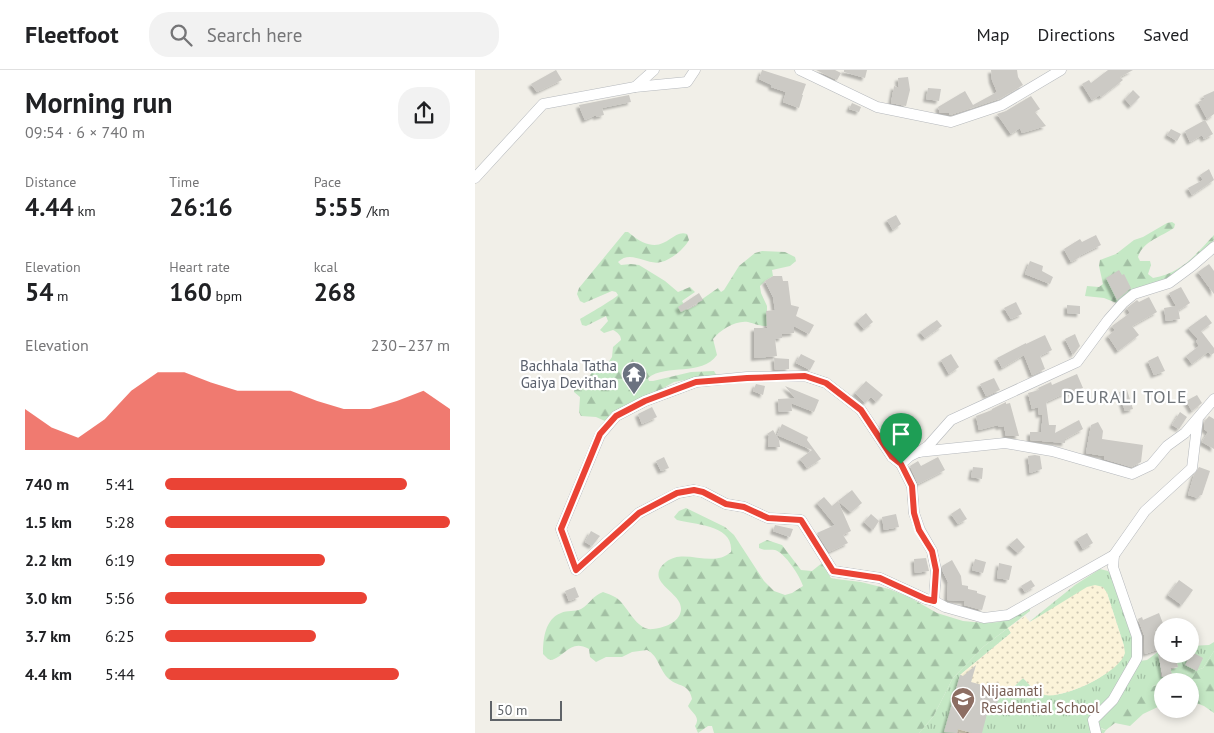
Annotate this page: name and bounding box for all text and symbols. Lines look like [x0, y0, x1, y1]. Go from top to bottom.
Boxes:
search box [149, 12, 499, 57]
text: Fleetfoot [25, 19, 119, 50]
icon: search [167, 21, 195, 49]
text: Search here [207, 23, 302, 47]
text: Map [977, 23, 1009, 46]
text: Directions [1037, 23, 1115, 46]
text: Saved [1143, 23, 1189, 46]
text: Morning run [25, 84, 173, 121]
button: share [398, 87, 450, 139]
text: 09:54 · 6 × 740 m [25, 122, 145, 142]
text: Distance [25, 173, 76, 191]
text: Time [169, 173, 199, 191]
text: Pace [314, 173, 341, 191]
text: 4.44 [25, 191, 74, 223]
text: 26:16 [169, 191, 233, 223]
text: 5:55 [314, 191, 363, 223]
text: km [74, 202, 96, 220]
text: /km [363, 202, 390, 220]
text: Elevation [25, 258, 81, 276]
text: Heart rate [169, 258, 230, 276]
text: kcal [314, 258, 338, 276]
text: 54 [25, 276, 53, 308]
text: 160 [169, 276, 212, 308]
text: 268 [314, 276, 356, 308]
text: m [53, 287, 68, 305]
text: bpm [212, 287, 242, 305]
text: Elevation [25, 335, 89, 355]
text: 230–237 m [371, 335, 450, 355]
place label: Bachhala Tatha Gaiya Devithan [520, 356, 617, 392]
temple icon: Bachhala Tatha Gaiya Devithan [621, 361, 647, 395]
district label: DEURALI TOLE [1062, 385, 1188, 408]
pin [880, 413, 922, 464]
icon: arrive [887, 420, 915, 448]
text: 740 m [25, 474, 69, 494]
text: 5:41 [105, 474, 135, 494]
text: 1.5 km [25, 512, 72, 532]
text: 5:28 [105, 512, 135, 532]
text: 2.2 km [25, 550, 72, 570]
text: 6:19 [105, 550, 135, 570]
text: 3.0 km [25, 588, 72, 608]
text: 5:56 [105, 588, 135, 608]
map controls [1154, 618, 1199, 718]
button: + [1154, 618, 1199, 663]
text: 3.7 km [25, 626, 71, 646]
text: 6:25 [105, 626, 135, 646]
text: 4.4 km [25, 664, 72, 684]
text: 5:44 [105, 664, 135, 684]
button: − [1154, 673, 1199, 718]
place label: Nijaamati Residential School [981, 681, 1100, 717]
school or university icon: Nijaamati Residential School [950, 686, 976, 720]
scale bar [490, 698, 563, 721]
text: 50 m [497, 701, 527, 719]

